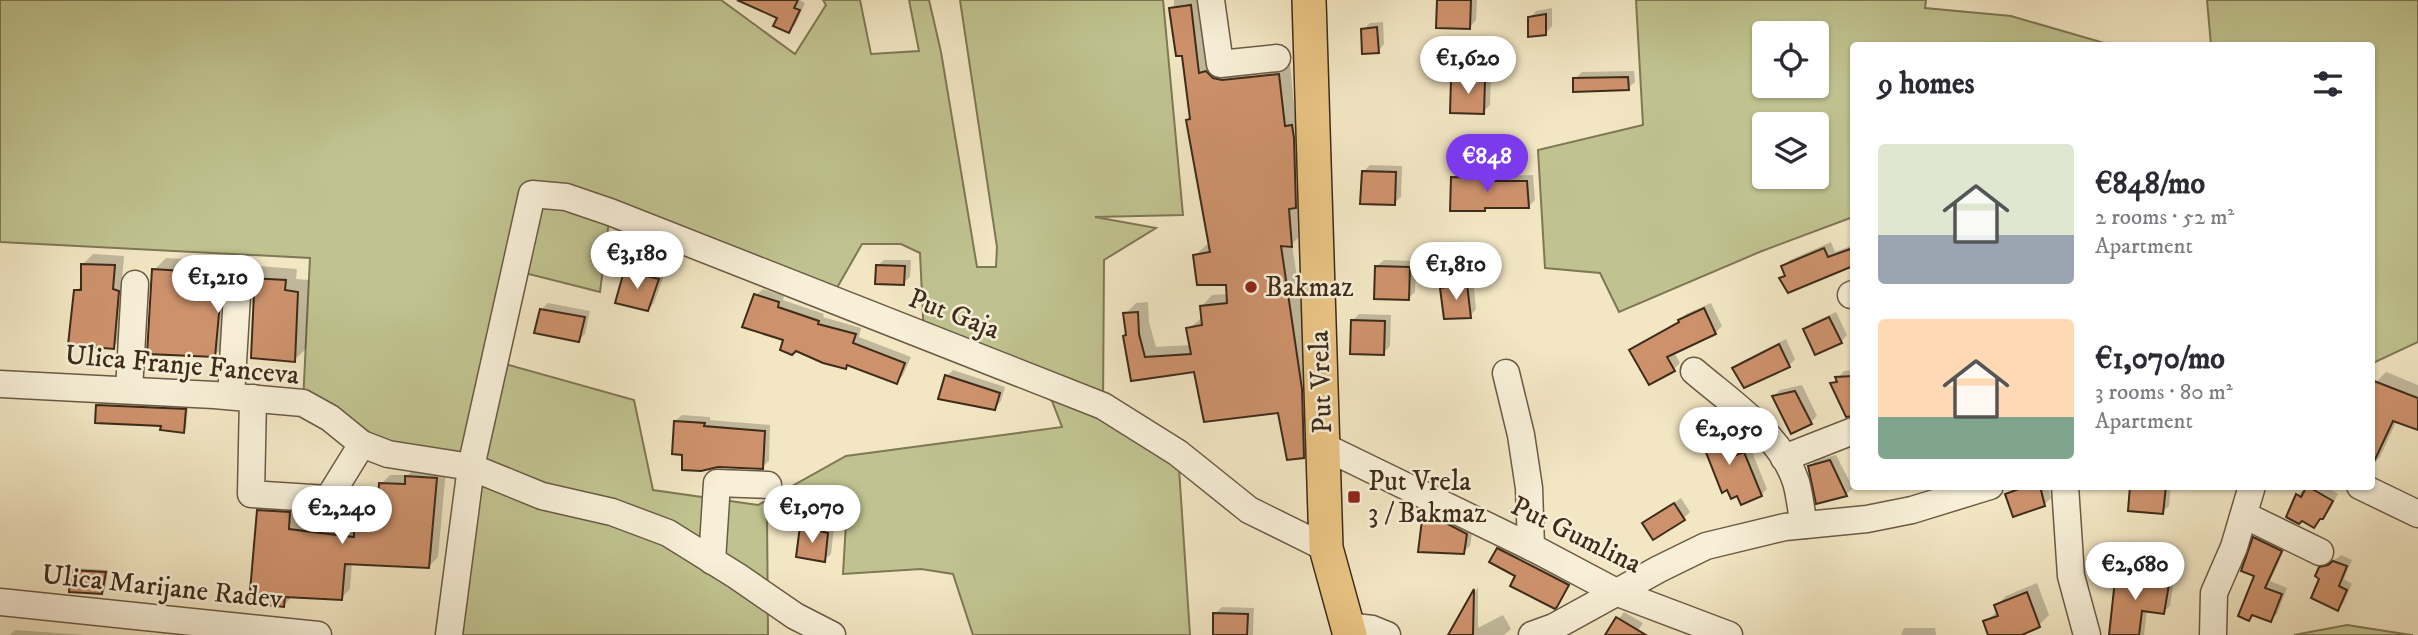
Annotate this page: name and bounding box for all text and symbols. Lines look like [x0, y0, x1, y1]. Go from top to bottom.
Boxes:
map controls [1752, 21, 1829, 189]
button: locate [1752, 21, 1829, 98]
pin: €1,620 [1411, 36, 1525, 96]
text: €1,620 [1436, 44, 1500, 73]
icon: filters [2309, 65, 2347, 103]
text: 9 homes [1878, 66, 1975, 103]
button: layers [1752, 112, 1829, 189]
pin: €848 [1446, 134, 1528, 194]
text: €848 [1462, 142, 1512, 171]
text: €848/mo [2095, 166, 2205, 203]
icon: home [1934, 172, 2018, 256]
text: 2 rooms · 52 m² [2095, 203, 2234, 232]
pin: €3,180 [580, 232, 694, 291]
text: Apartment [2095, 232, 2193, 261]
text: €3,180 [607, 239, 667, 268]
pin: €1,810 [1399, 243, 1513, 302]
text: €1,810 [1426, 250, 1486, 279]
pin: €1,210 [161, 256, 275, 315]
text: €1,210 [188, 263, 248, 292]
place label: Bakmaz [1265, 270, 1354, 305]
marker: Bakmaz [1243, 279, 1259, 295]
street label: Put Gaja [903, 281, 1005, 347]
street label: Put Vrela [1302, 330, 1340, 434]
street label: Ulica Franje Fanceva [63, 337, 301, 393]
text: €1,070/mo [2095, 341, 2225, 378]
icon: home [1934, 347, 2018, 431]
text: 3 rooms · 80 m² [2095, 378, 2233, 407]
pin: €2,050 [1672, 407, 1786, 467]
text: Apartment [2095, 407, 2193, 436]
text: €2,050 [1695, 415, 1763, 444]
place label: Put Vrela 3 / Bakmaz [1368, 464, 1487, 531]
pin: €2,240 [285, 486, 399, 546]
pin: €1,070 [755, 486, 869, 545]
street label: Put Gumlina [1505, 488, 1647, 582]
marker: Put Vrela 3 / Bakmaz [1346, 489, 1362, 505]
text: €1,070 [780, 493, 845, 522]
text: €2,240 [308, 494, 376, 523]
pin: €2,680 [2078, 542, 2192, 602]
text: €2,680 [2101, 550, 2169, 579]
street label: Ulica Marijane Radev [40, 557, 285, 617]

